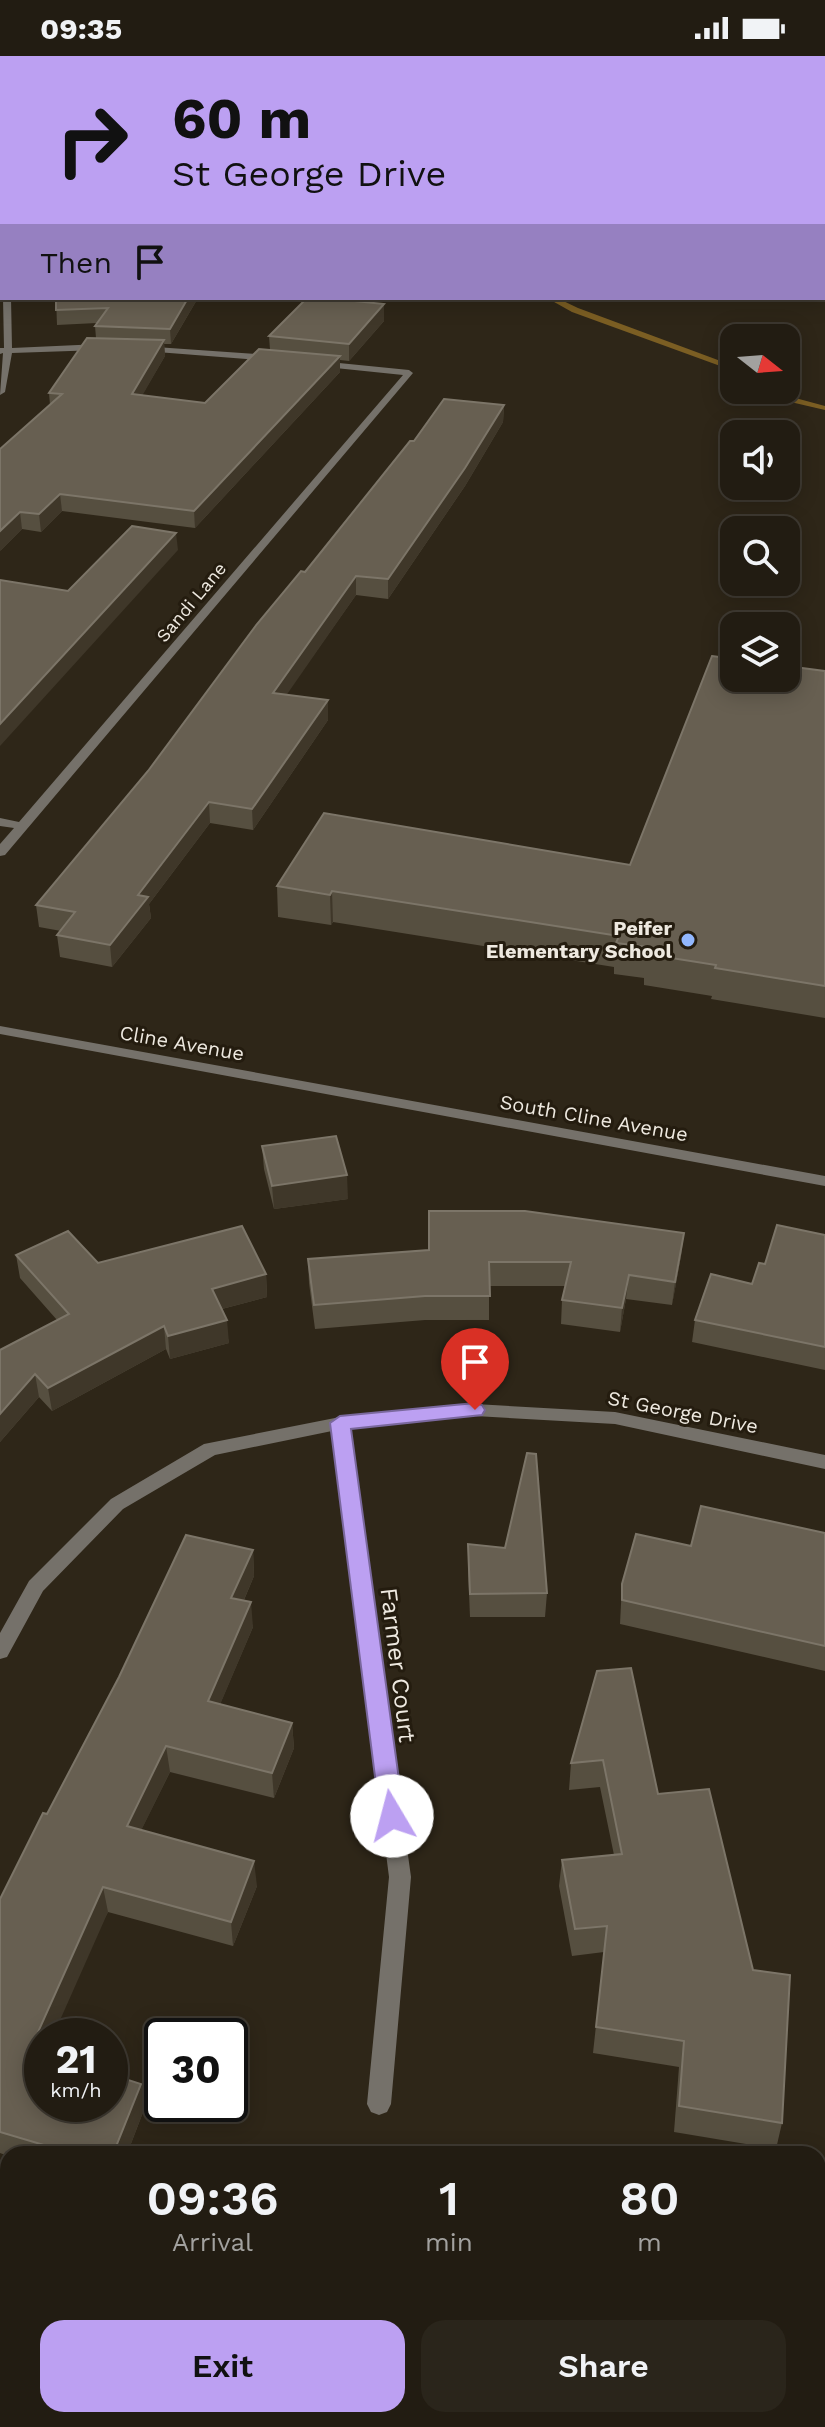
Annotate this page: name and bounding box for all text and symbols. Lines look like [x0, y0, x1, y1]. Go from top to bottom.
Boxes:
text: 09:35 [40, 11, 122, 46]
text: 60 m [172, 86, 311, 152]
icon: right [40, 88, 144, 192]
text: St George Drive [172, 153, 446, 195]
icon: arrive [128, 240, 172, 284]
text: Then [40, 245, 112, 280]
north arrow [720, 324, 800, 404]
map controls [720, 324, 800, 692]
button: sound [720, 420, 800, 500]
button: search [720, 516, 800, 596]
street label: Sandi Lane [152, 558, 230, 646]
button: layers [720, 612, 800, 692]
place label: Peifer Elementary School [486, 916, 672, 963]
marker: Peifer Elementary School [679, 931, 697, 949]
street label: Cline Avenue [118, 1020, 246, 1066]
street label: South Cline Avenue [498, 1090, 690, 1146]
pin [441, 1328, 509, 1410]
icon: arrive [453, 1340, 497, 1384]
street label: St George Drive [606, 1386, 760, 1438]
street label: Farmer Court [375, 1586, 421, 1744]
position arrow [350, 1774, 434, 1858]
speed limit sign: 30 [144, 2018, 248, 2122]
text: 21 [55, 2036, 97, 2083]
text: km/h [50, 2078, 102, 2102]
text: 09:36 [146, 2170, 279, 2227]
text: 1 [439, 2170, 459, 2227]
text: 80 [619, 2170, 680, 2227]
text: Arrival [172, 2227, 253, 2257]
text: min [425, 2227, 473, 2257]
text: m [637, 2227, 662, 2257]
button: Exit [40, 2320, 405, 2412]
button: Share [421, 2320, 786, 2412]

